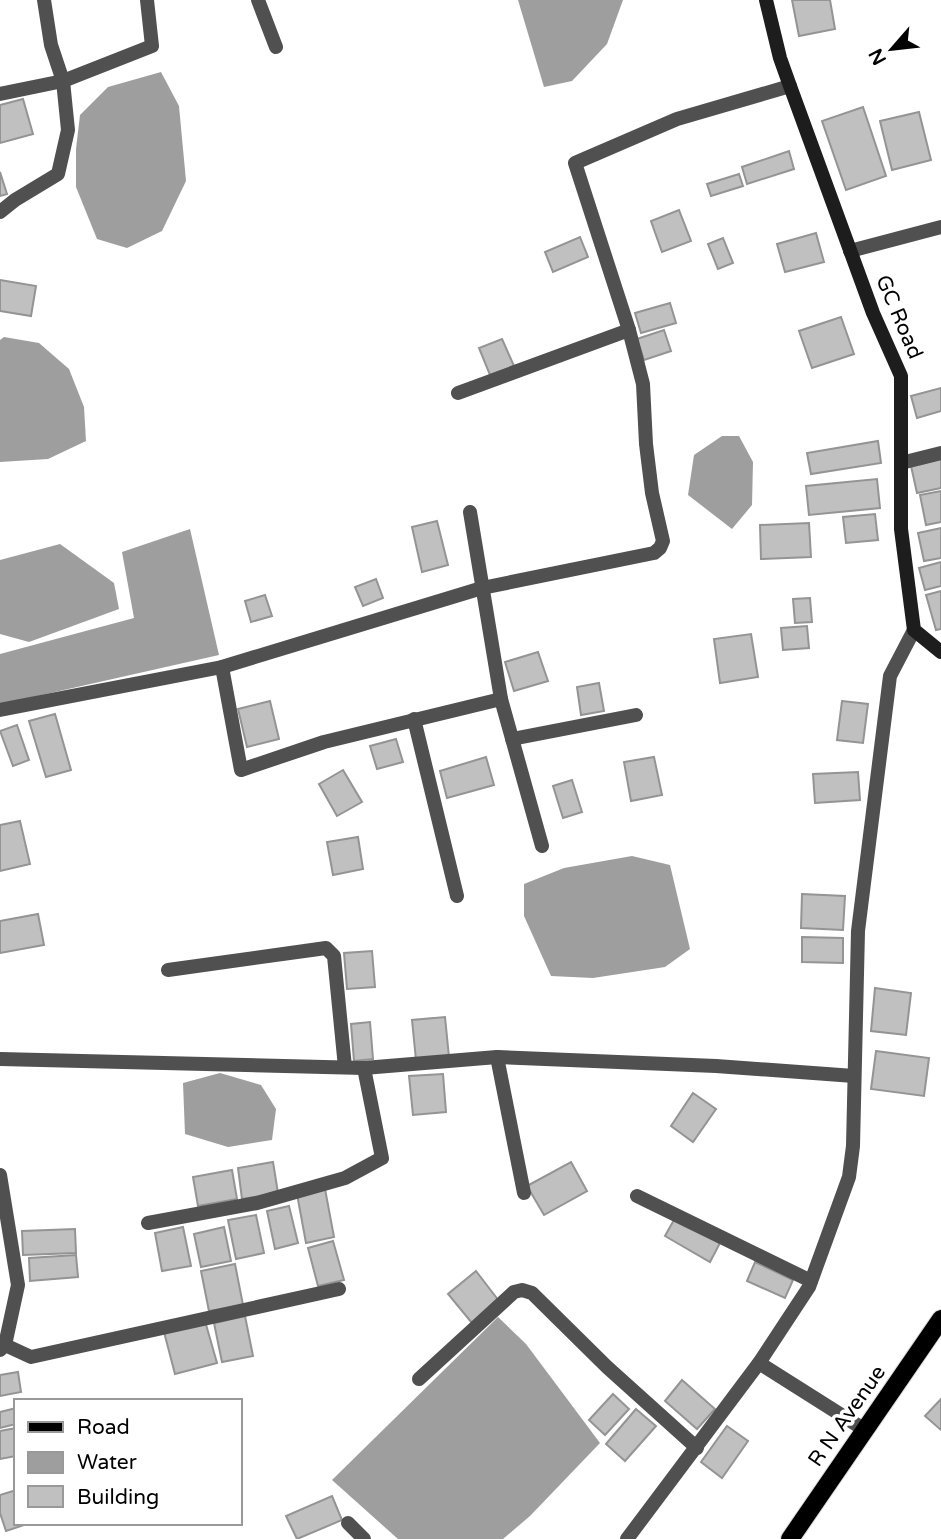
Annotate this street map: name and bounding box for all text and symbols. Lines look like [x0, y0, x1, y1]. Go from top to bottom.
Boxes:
north arrow [857, 14, 927, 84]
text: N [865, 45, 891, 68]
street label: GC Road [870, 271, 928, 363]
street label: R N Avenue [803, 1360, 891, 1471]
legend [14, 1399, 242, 1525]
text: Road [77, 1415, 130, 1440]
text: Water [77, 1450, 137, 1475]
text: Building [77, 1485, 159, 1510]

